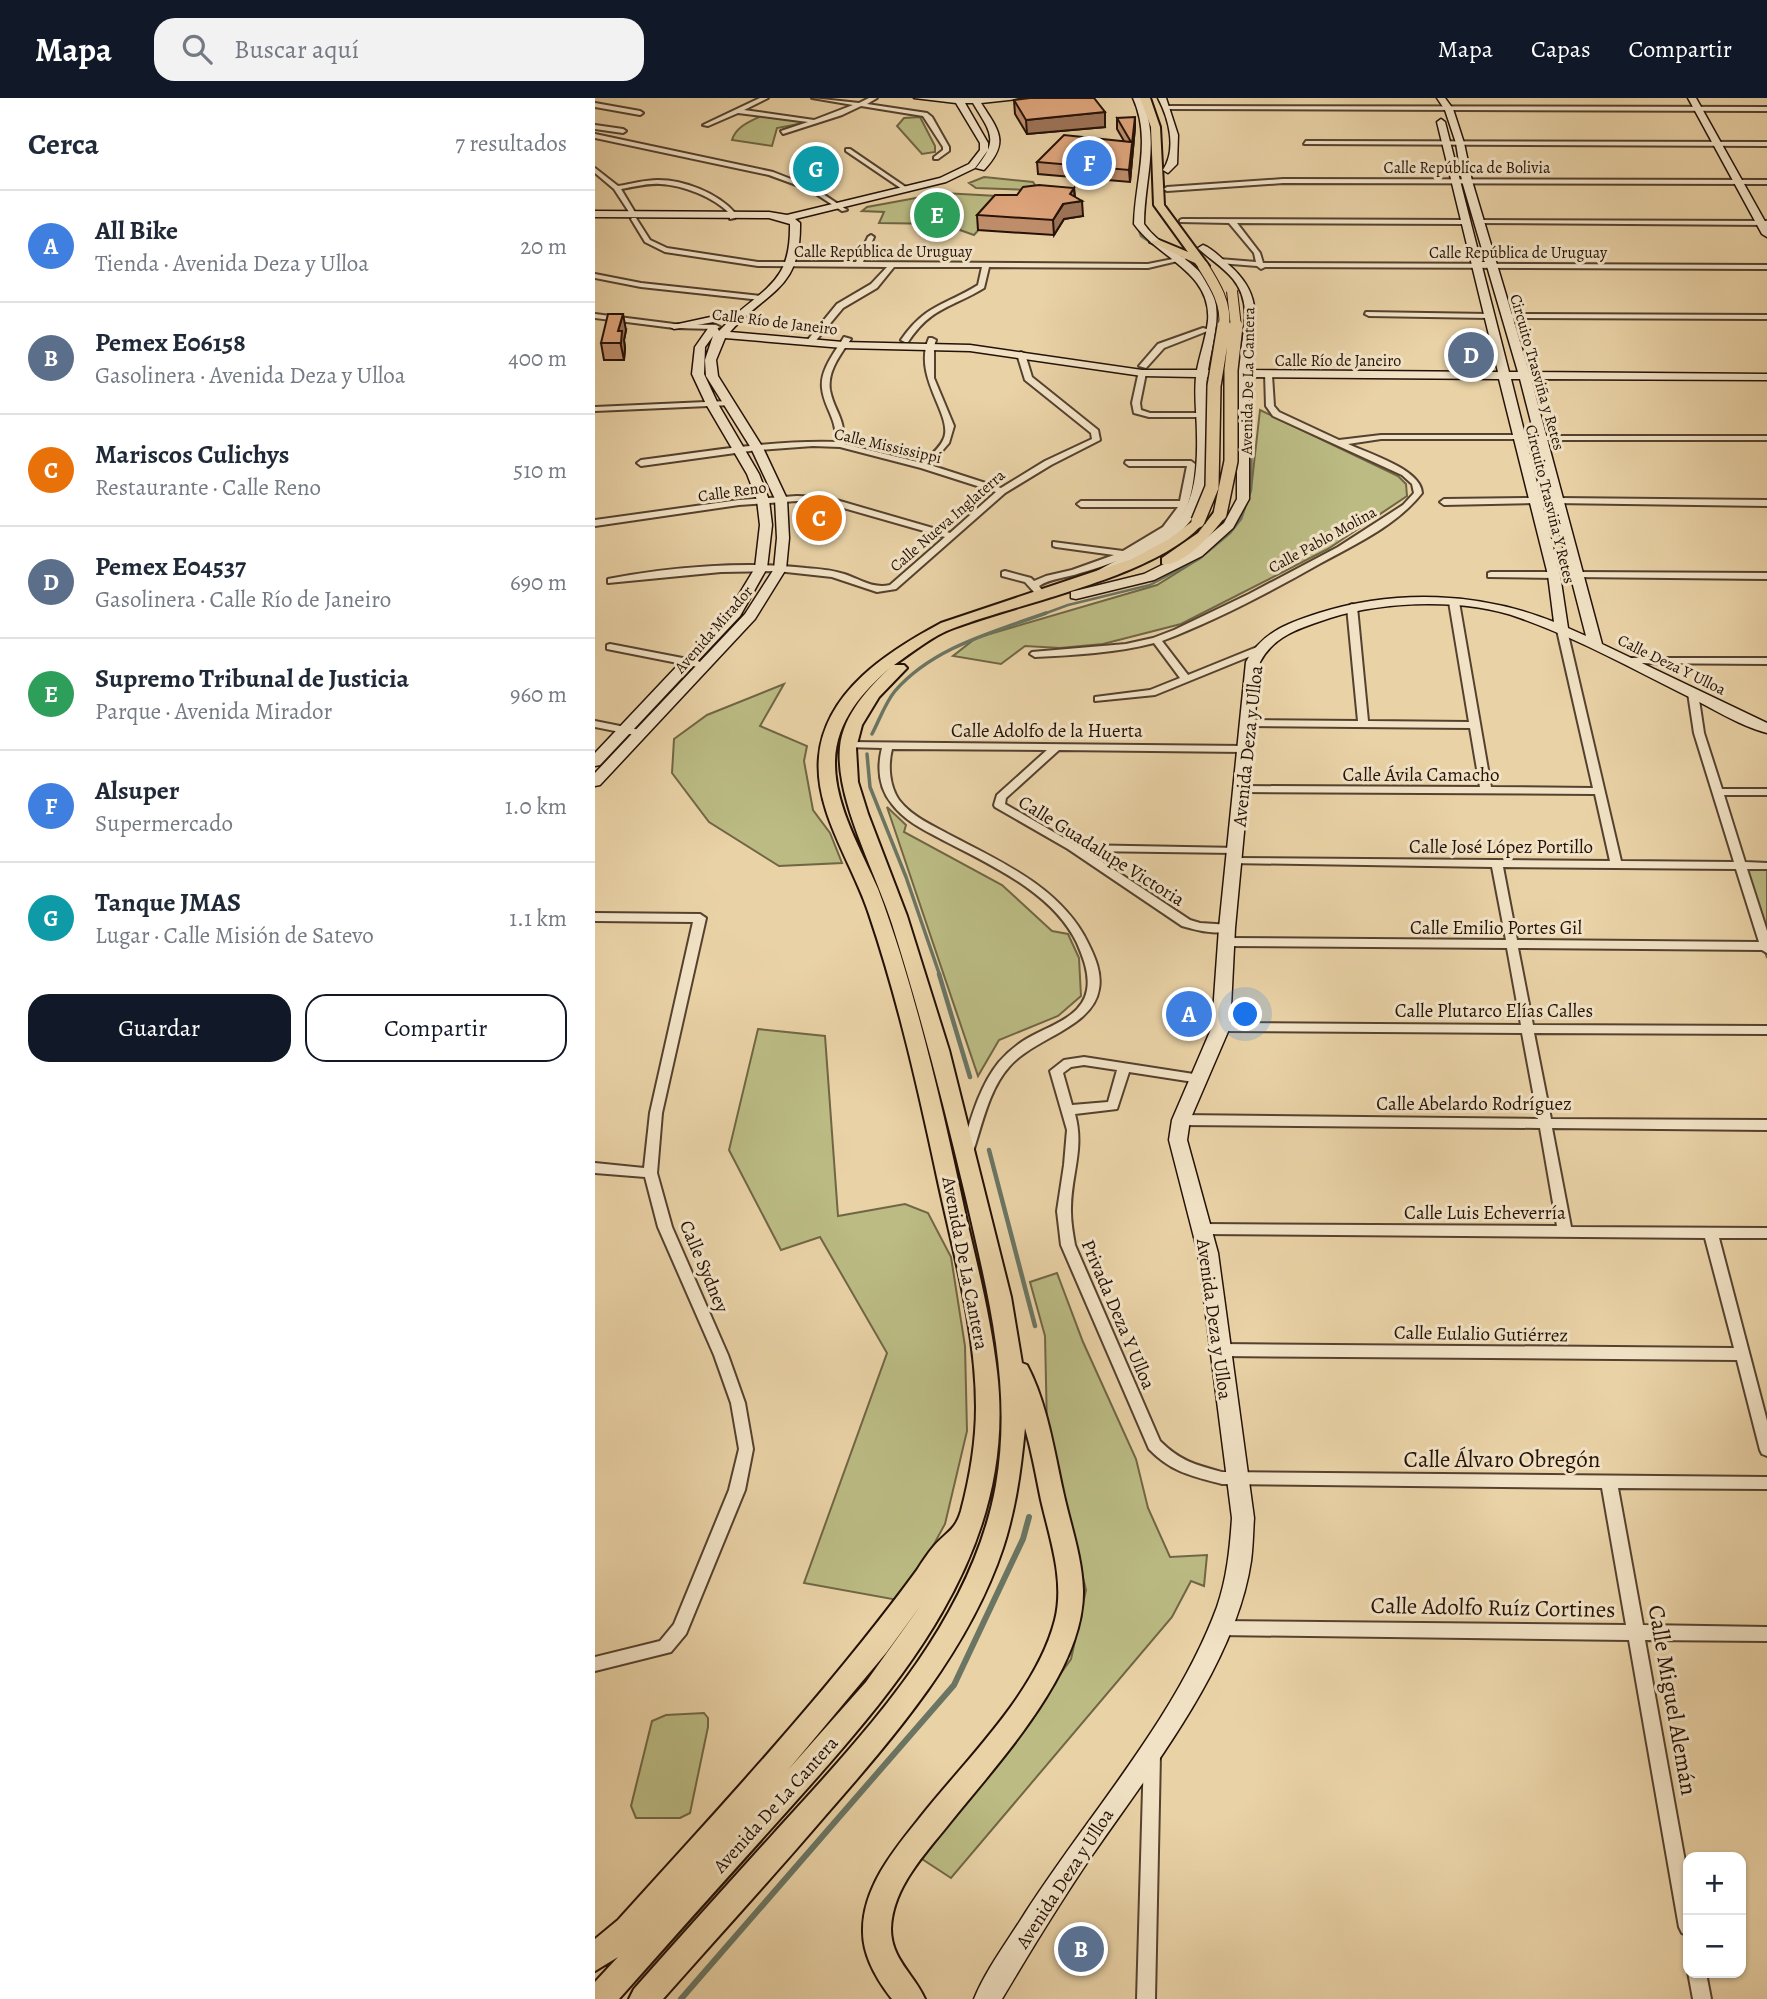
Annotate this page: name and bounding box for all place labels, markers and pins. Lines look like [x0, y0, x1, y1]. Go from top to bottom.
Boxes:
pin: F [1066, 137, 1112, 189]
pin: G [793, 143, 839, 195]
pin: E [914, 189, 960, 241]
pin: D [1448, 329, 1494, 381]
pin: C [796, 492, 842, 544]
pin: A [1166, 988, 1212, 1040]
pin: B [1058, 1923, 1104, 1975]

